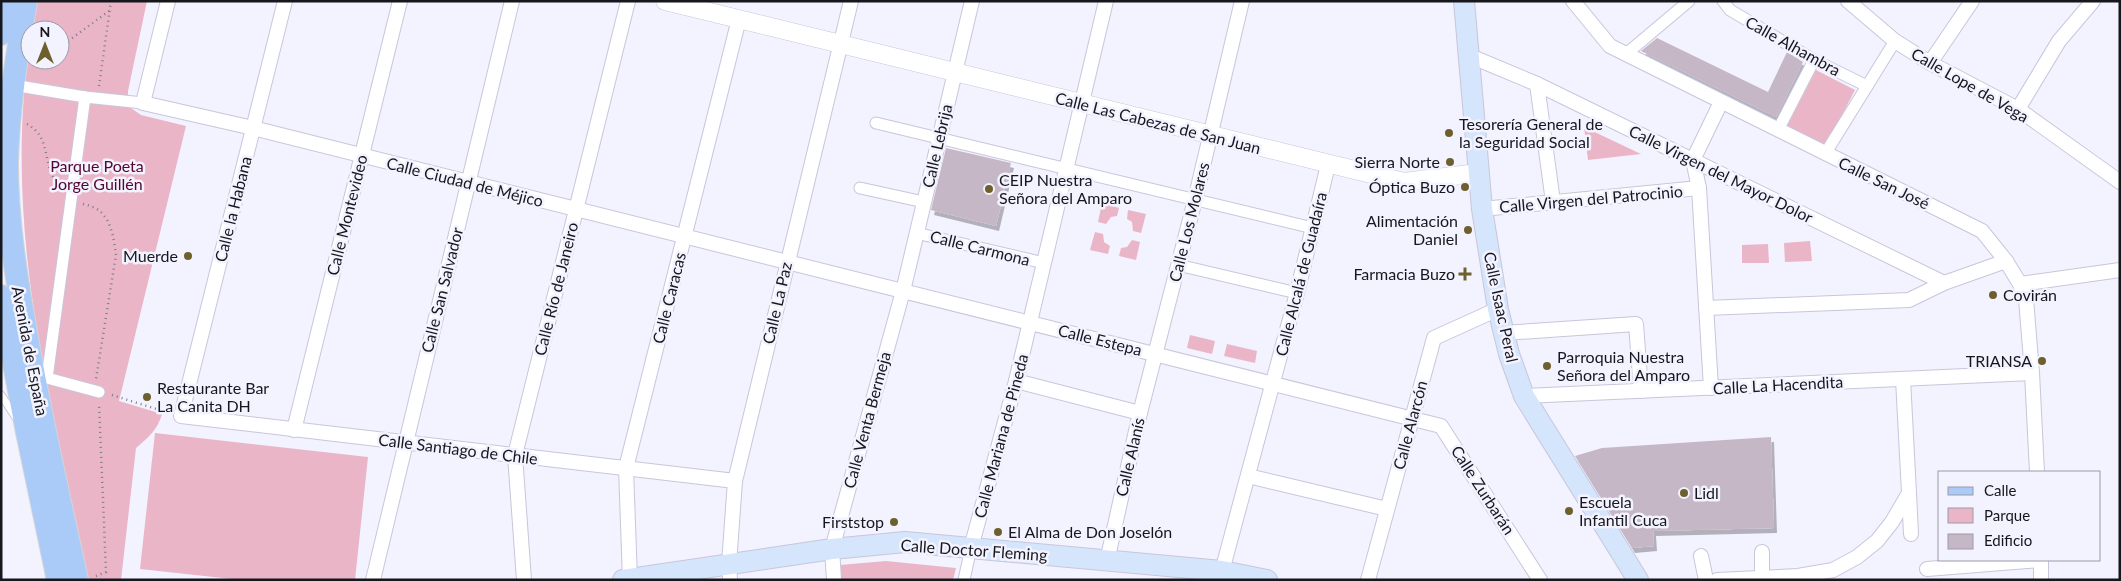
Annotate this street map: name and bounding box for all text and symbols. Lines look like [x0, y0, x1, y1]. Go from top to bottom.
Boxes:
street label: Calle Alhambra [1743, 12, 1844, 79]
north arrow [20, 20, 70, 70]
text: N [40, 23, 50, 40]
street label: Calle Lope de Vega [1908, 43, 2032, 126]
street label: Calle Las Cabezas de San Juan [1053, 88, 1263, 157]
street label: Calle Lebrija [918, 102, 955, 190]
place label: Tesorería General de la Seguridad Social [1459, 114, 1603, 151]
street label: Calle Virgen del Mayor Dolor [1626, 121, 1816, 226]
marker: Tesorería General de la Seguridad Social [1443, 127, 1455, 139]
place label: Sierra Norte [1355, 152, 1440, 171]
street label: Calle San José [1836, 152, 1933, 213]
street label: Calle Montevideo [322, 153, 371, 277]
street label: Calle Ciudad de Méjico [385, 153, 546, 210]
street label: Calle la Habana [210, 154, 255, 264]
park label: Parque Poeta Jorge Guillén [50, 156, 144, 193]
marker: Sierra Norte [1444, 156, 1456, 168]
street label: Calle Los Molares [1164, 160, 1213, 284]
place label: CEIP Nuestra Señora del Amparo [999, 170, 1132, 207]
place label: Óptica Buzo [1369, 177, 1455, 196]
marker: Óptica Buzo [1459, 181, 1471, 193]
street label: Calle Virgen del Patrocinio [1498, 181, 1684, 216]
marker: CEIP Nuestra Señora del Amparo [983, 183, 995, 195]
street label: Calle Alcalá de Guadaíra [1271, 190, 1330, 358]
place label: Alimentación Daniel [1366, 211, 1458, 248]
street label: Calle Río de Janeiro [530, 220, 581, 358]
marker: Alimentación Daniel [1462, 224, 1474, 236]
street label: Calle San Salvador [417, 225, 466, 355]
street label: Calle Carmona [928, 226, 1032, 269]
place label: Muerde [123, 246, 178, 265]
marker: Muerde [182, 250, 194, 262]
street label: Calle Caracas [648, 250, 689, 346]
street label: Calle Isaac Peral [1480, 250, 1522, 364]
street label: Calle La Paz [758, 260, 795, 346]
place label: Farmacia Buzo [1353, 264, 1455, 283]
marker: Farmacia Buzo [1459, 268, 1471, 280]
street label: Avenida de España [9, 284, 52, 417]
place label: Covirán [2003, 285, 2057, 304]
marker: Covirán [1987, 289, 1999, 301]
street label: Calle Estepa [1056, 320, 1144, 359]
place label: Parroquia Nuestra Señora del Amparo [1557, 347, 1690, 384]
street label: Calle Venta Bermeja [839, 349, 894, 490]
place label: TRIANSA [1966, 351, 2032, 370]
street label: Calle Mariana de Pineda [969, 352, 1032, 520]
marker: TRIANSA [2036, 355, 2048, 367]
marker: Parroquia Nuestra Señora del Amparo [1541, 360, 1553, 372]
street label: Calle La Hacendita [1712, 372, 1844, 397]
place label: Restaurante Bar La Canita DH [157, 378, 269, 415]
street label: Calle Alarcón [1388, 378, 1431, 472]
marker: Restaurante Bar La Canita DH [141, 391, 153, 403]
street label: Calle Alanís [1111, 416, 1148, 498]
street label: Calle Santiago de Chile [377, 429, 539, 468]
street label: Calle Zurbarán [1448, 442, 1519, 538]
legend [1938, 471, 2101, 561]
text: Calle [1984, 481, 2017, 499]
place label: Lidl [1694, 483, 1719, 502]
marker: Lidl [1678, 487, 1690, 499]
place label: Escuela Infantil Cuca [1579, 492, 1667, 529]
marker: Escuela Infantil Cuca [1563, 505, 1575, 517]
text: Parque [1984, 506, 2030, 524]
place label: Firststop [822, 512, 884, 531]
marker: Firststop [888, 516, 900, 528]
place label: El Alma de Don Joselón [1008, 522, 1172, 541]
marker: El Alma de Don Joselón [992, 526, 1004, 538]
text: Edificio [1984, 531, 2032, 549]
street label: Calle Doctor Fleming [900, 535, 1048, 564]

